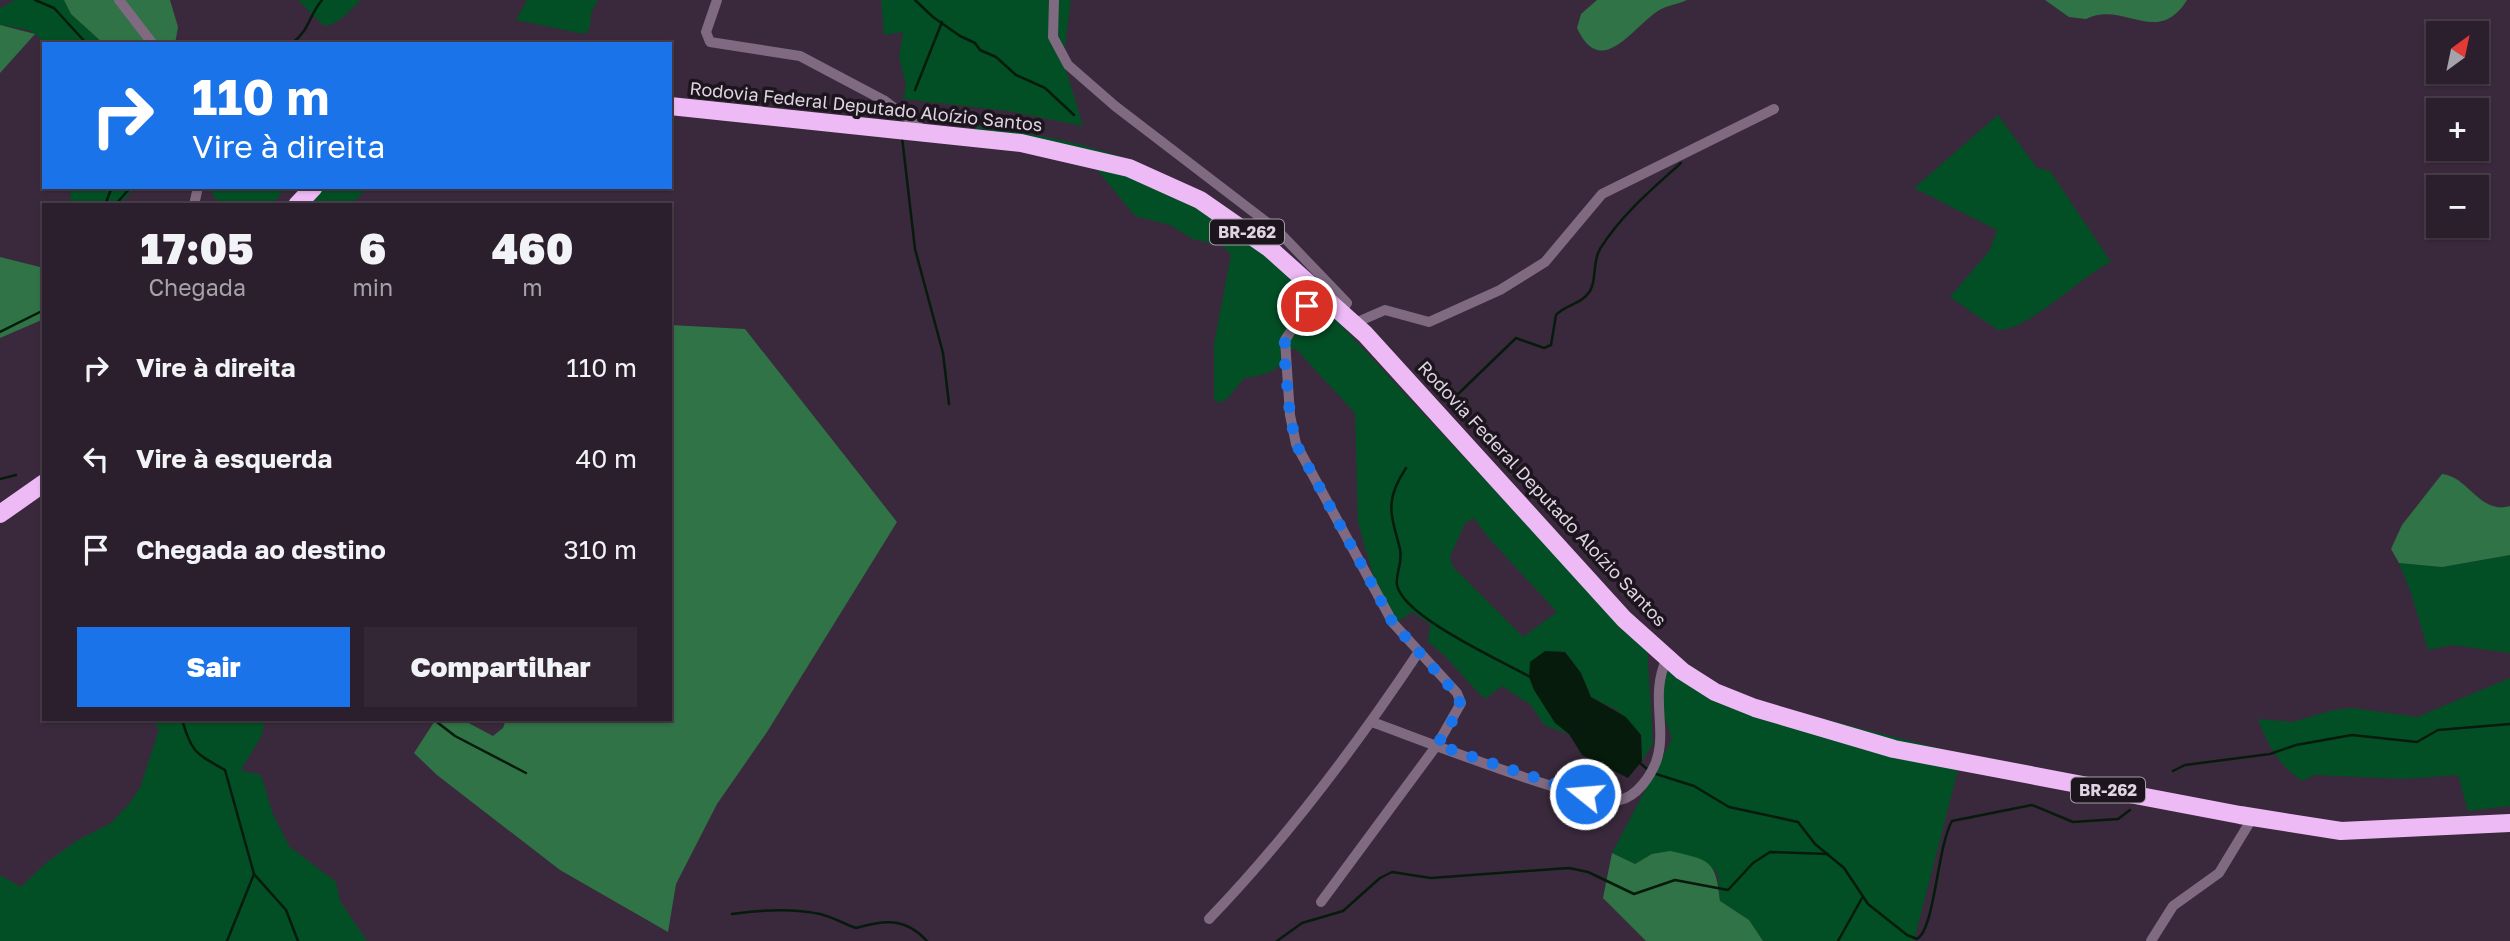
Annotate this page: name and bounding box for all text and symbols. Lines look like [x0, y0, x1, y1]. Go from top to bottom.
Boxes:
north arrow [2426, 21, 2488, 84]
map controls [2426, 21, 2489, 238]
text: 110 m [192, 67, 329, 126]
icon: right [77, 70, 168, 161]
street label: Rodovia Federal Deputado Aloízio Santos [689, 77, 1044, 135]
button: + [2426, 98, 2489, 161]
text: Vire à direita [192, 127, 385, 165]
button: − [2426, 175, 2489, 238]
road number: BR-262 [1210, 220, 1284, 244]
text: 17:05 [141, 223, 254, 273]
text: 6 [359, 223, 386, 273]
text: 460 [492, 223, 573, 273]
text: Chegada [148, 273, 246, 301]
text: min [352, 273, 393, 301]
text: m [522, 273, 543, 301]
pin [1277, 276, 1337, 336]
icon: arrive [1288, 287, 1326, 325]
icon: right [77, 349, 115, 387]
text: Vire à direita [136, 352, 296, 383]
text: 110 m [566, 352, 637, 383]
street label: Rodovia Federal Deputado Aloízio Santos [1414, 356, 1672, 631]
icon: left [77, 440, 115, 478]
text: Vire à esquerda [136, 443, 332, 474]
text: 40 m [576, 443, 637, 474]
icon: arrive [77, 531, 115, 569]
text: Chegada ao destino [136, 534, 386, 565]
text: 310 m [564, 534, 637, 565]
button: Sair [77, 627, 350, 707]
button: Compartilhar [364, 627, 637, 707]
position arrow [1548, 757, 1622, 831]
road number: BR-262 [2071, 778, 2145, 803]

